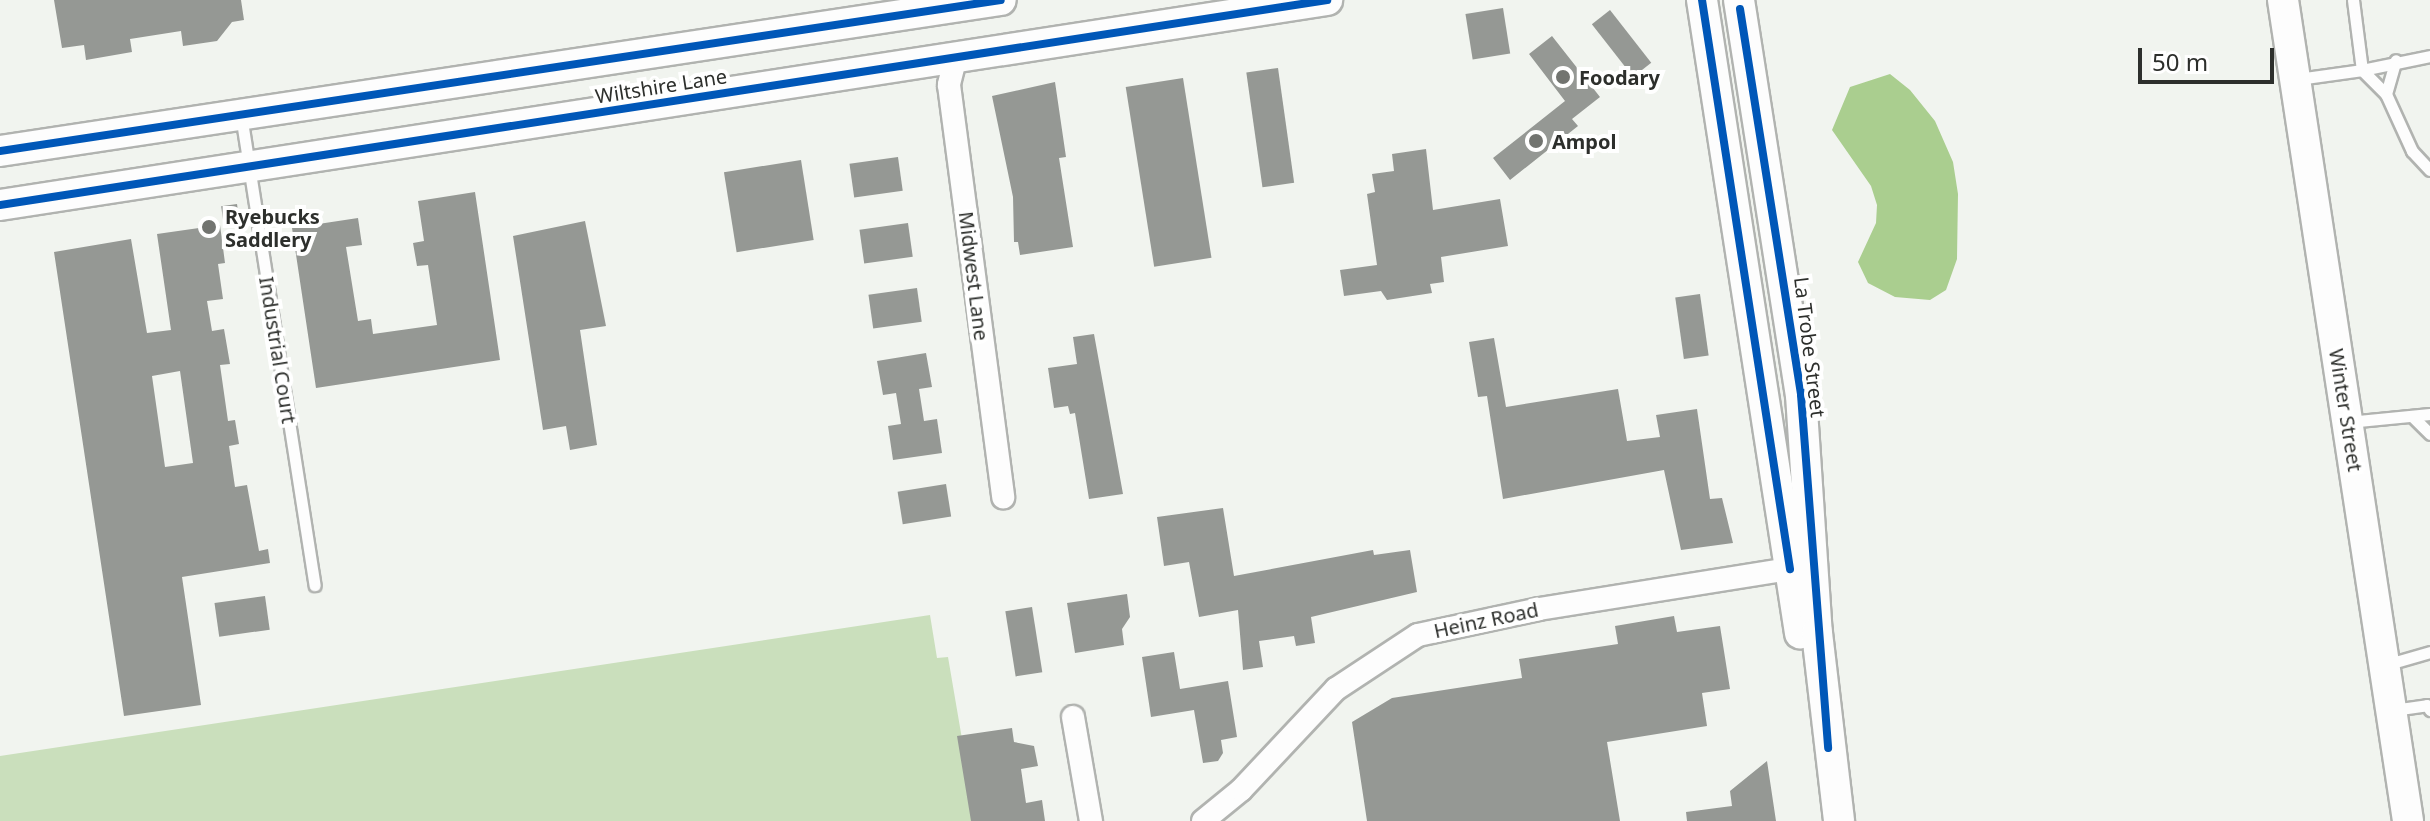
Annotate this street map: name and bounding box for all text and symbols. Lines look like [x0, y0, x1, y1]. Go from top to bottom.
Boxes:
scale bar [2142, 32, 2278, 82]
text: 50 m [2152, 45, 2208, 78]
street label: Wiltshire Lane [593, 64, 729, 108]
place label: Foodary [1579, 65, 1660, 89]
marker: Foodary [1554, 68, 1572, 86]
place label: Ampol [1552, 129, 1616, 153]
marker: Ampol [1527, 132, 1545, 150]
place label: Ryebucks Saddlery [225, 204, 320, 251]
street label: Midwest Lane [954, 210, 994, 342]
marker: Ryebucks Saddlery [200, 218, 218, 236]
street label: Industrial Court [255, 275, 301, 425]
street label: La Trobe Street [1789, 275, 1831, 419]
street label: Winter Street [2324, 347, 2368, 473]
street label: Heinz Road [1432, 597, 1540, 643]

